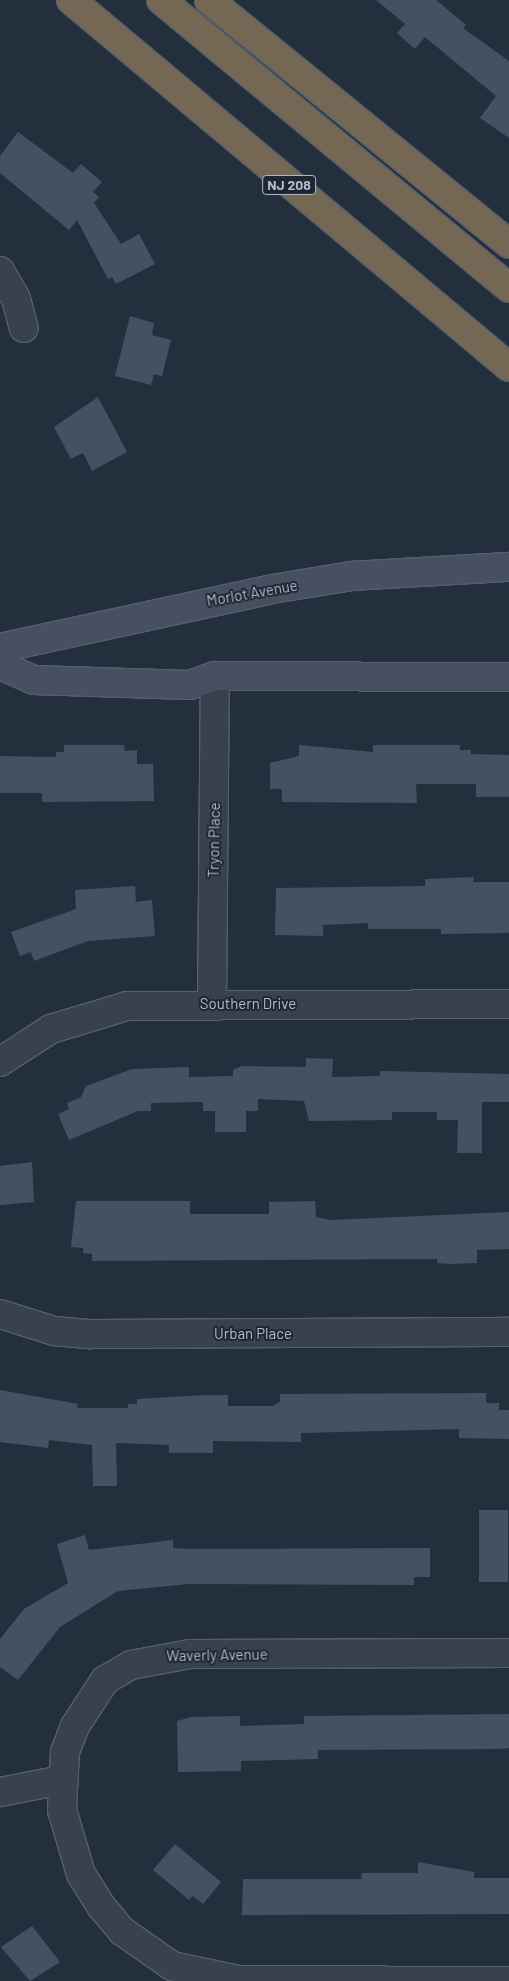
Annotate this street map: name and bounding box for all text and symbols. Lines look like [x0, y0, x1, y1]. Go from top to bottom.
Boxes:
road number: NJ 208 [262, 174, 316, 196]
street label: Morlot Avenue [205, 576, 299, 610]
street label: Tryon Place [204, 802, 224, 878]
street label: Southern Drive [200, 995, 296, 1013]
street label: Urban Place [214, 1325, 292, 1343]
street label: Waverly Avenue [166, 1645, 268, 1665]

